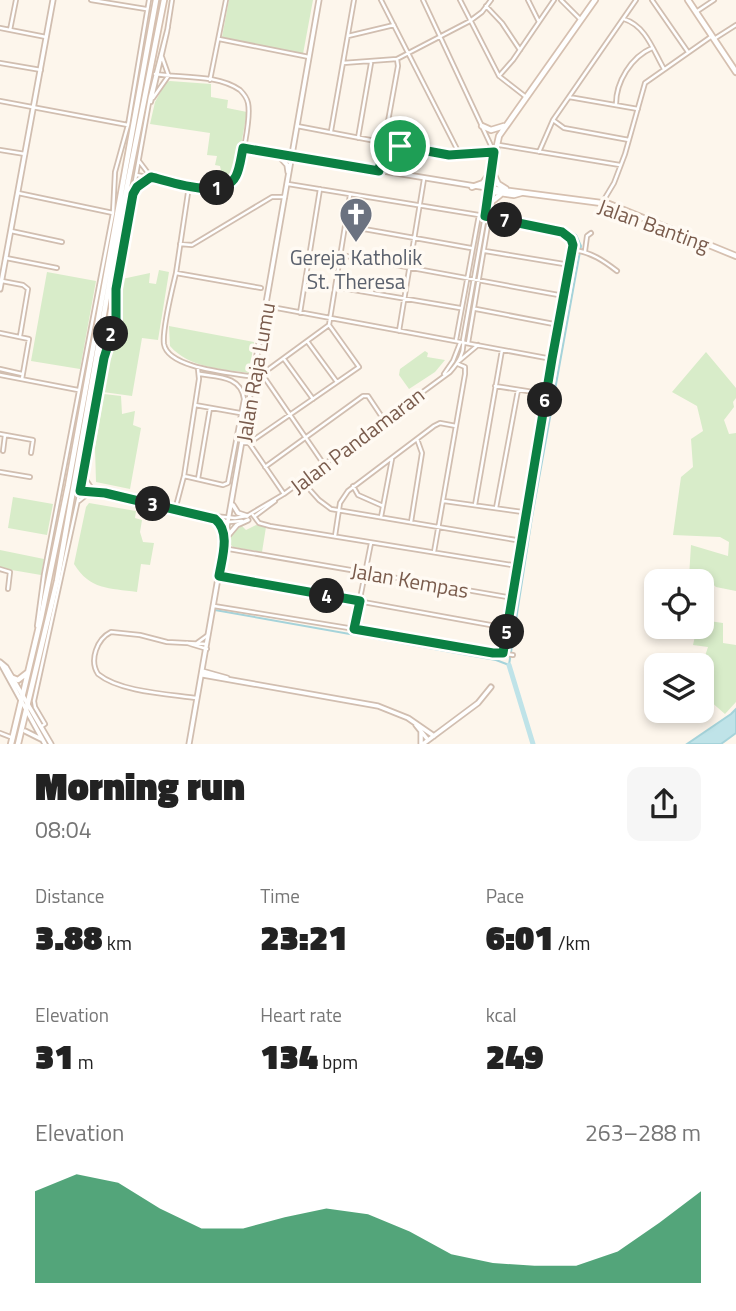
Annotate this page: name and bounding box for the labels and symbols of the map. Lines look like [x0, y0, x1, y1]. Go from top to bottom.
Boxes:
pin [370, 116, 430, 176]
pin: 1 [200, 170, 234, 206]
street label: Jalan Banting [594, 190, 714, 260]
church icon: Gereja Katholik St. Theresa [337, 195, 375, 244]
pin: 7 [488, 202, 522, 238]
place label: Gereja Katholik St. Theresa [290, 241, 422, 297]
street label: Jalan Raja Lumu [227, 300, 283, 444]
pin: 2 [94, 316, 128, 352]
street label: Jalan Pandamaran [283, 379, 431, 501]
pin: 6 [528, 382, 562, 418]
pin: 3 [136, 486, 170, 522]
street label: Jalan Kempas [349, 554, 471, 606]
pin: 4 [310, 578, 344, 614]
pin: 5 [490, 614, 524, 650]

